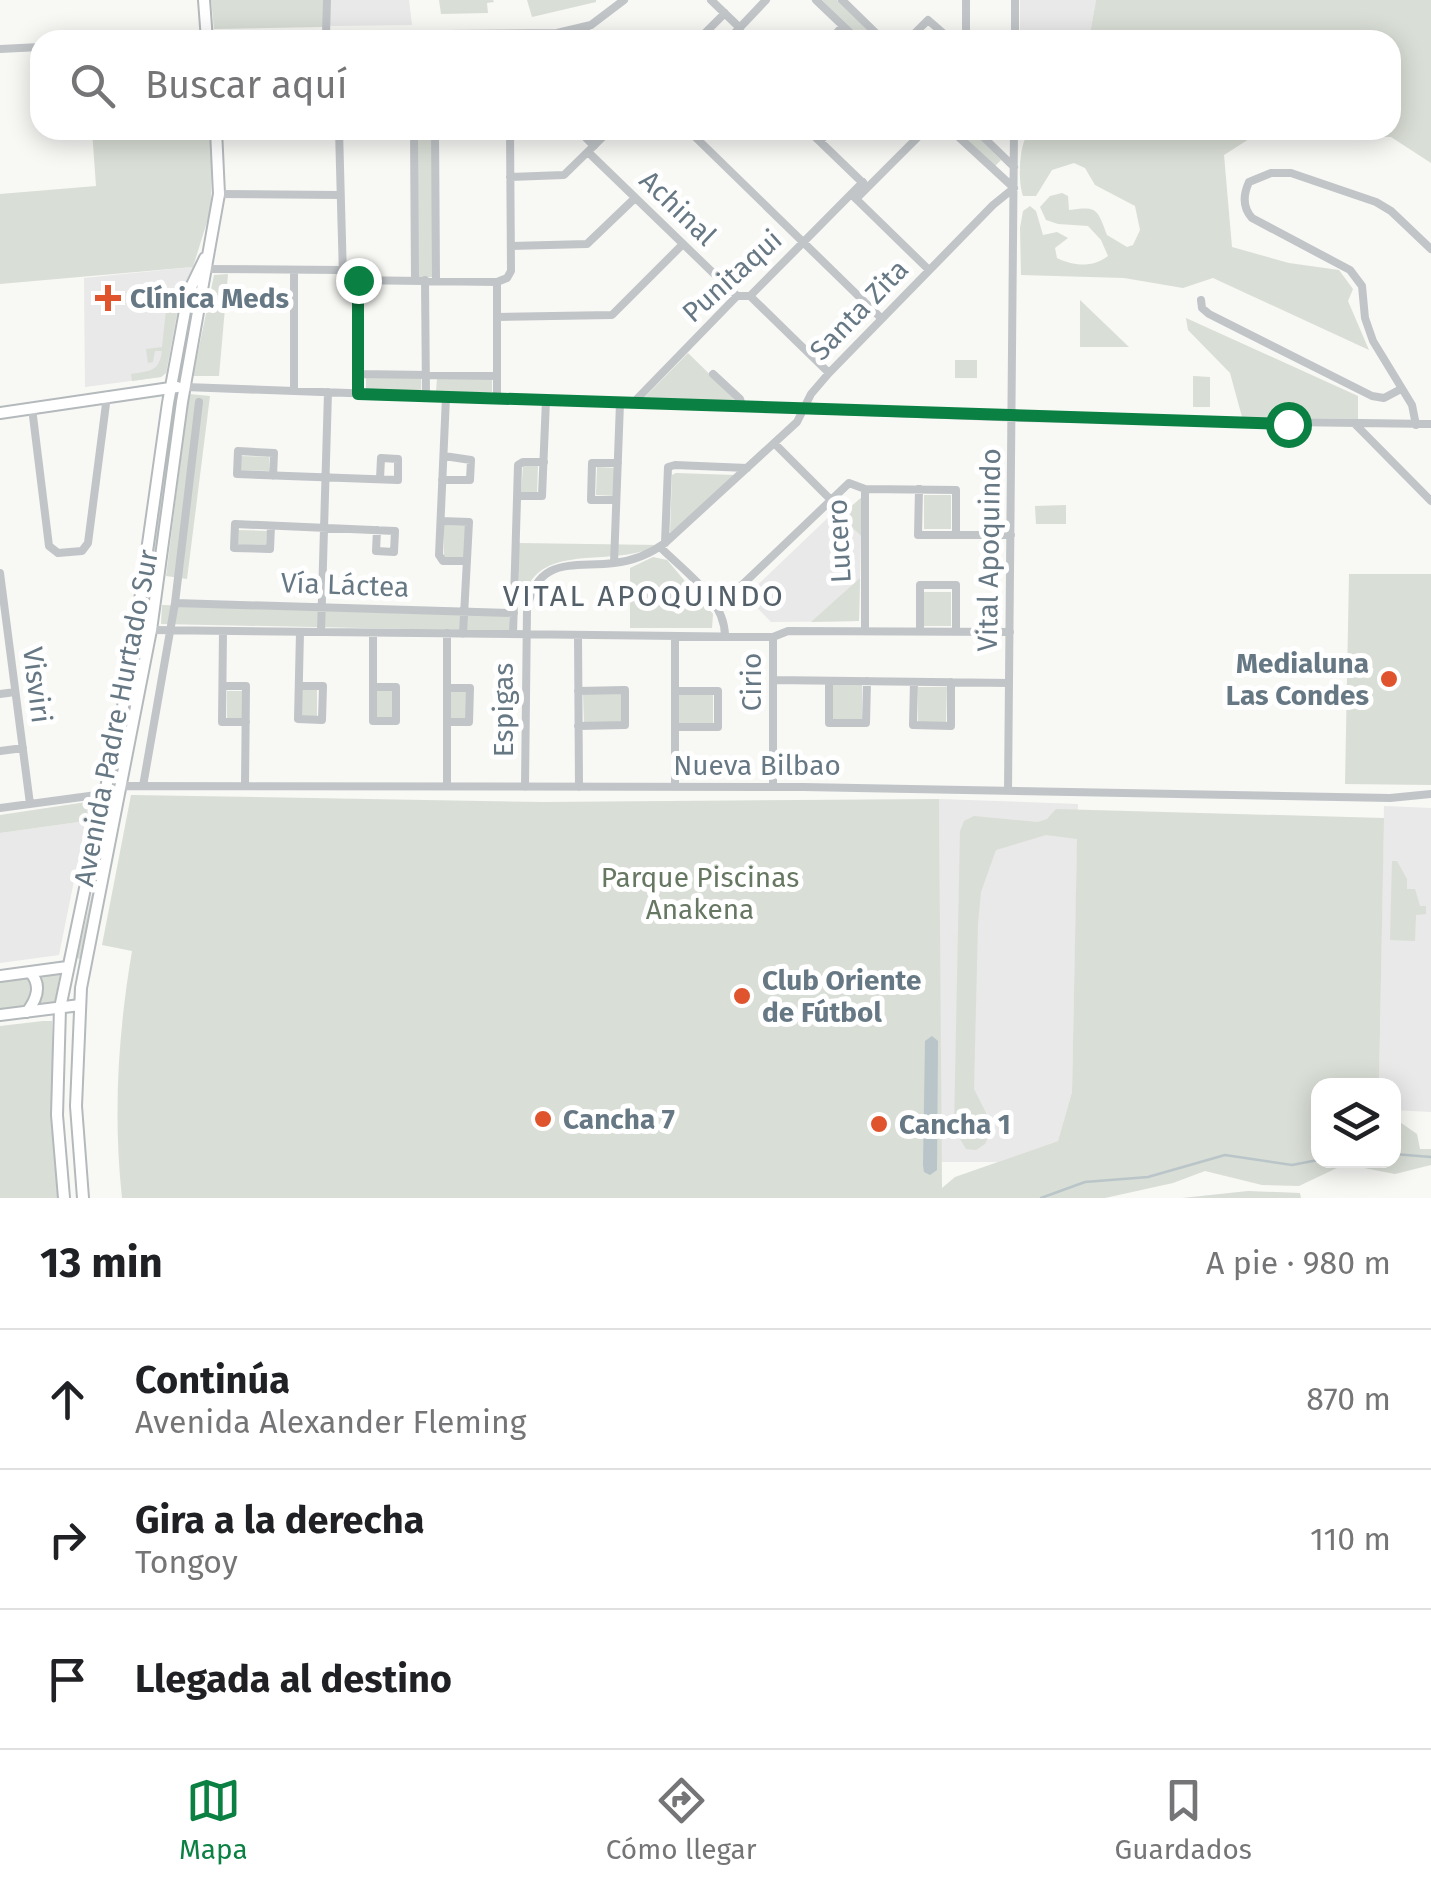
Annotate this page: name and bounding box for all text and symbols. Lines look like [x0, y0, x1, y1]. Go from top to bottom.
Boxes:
search box [30, 30, 1401, 140]
icon: search [65, 58, 120, 113]
text: Buscar aquí [145, 62, 347, 108]
street label: Achinal [633, 164, 723, 252]
street label: Punitaqui [676, 223, 788, 329]
street label: Santa Zita [803, 253, 915, 367]
route end [336, 258, 382, 304]
place label: Clínica Meds [130, 282, 289, 315]
marker: Clínica Meds [95, 285, 121, 311]
route start [1266, 402, 1312, 448]
street label: Vital Apoquindo [971, 448, 1007, 652]
street label: Lucero [820, 498, 858, 584]
street label: Avenida Padre Hurtado Sur [67, 547, 165, 889]
street label: Vía Láctea [280, 566, 410, 604]
district label: VITAL APOQUINDO [503, 578, 785, 614]
street label: Visviri [16, 645, 58, 725]
place label: Medialuna Las Condes [1226, 647, 1369, 712]
street label: Cirio [735, 653, 768, 711]
street label: Espigas [487, 663, 520, 757]
marker: Medialuna Las Condes [1378, 668, 1400, 690]
street label: Nueva Bilbao [673, 749, 841, 782]
park label: Parque Piscinas Anakena [601, 861, 799, 926]
place label: Club Oriente de Fútbol [762, 964, 921, 1029]
marker: Club Oriente de Fútbol [731, 985, 753, 1007]
map controls [1311, 1078, 1401, 1168]
button: layers [1311, 1078, 1401, 1168]
place label: Cancha 7 [563, 1103, 675, 1136]
marker: Cancha 7 [532, 1108, 554, 1130]
place label: Cancha 1 [899, 1108, 1011, 1141]
marker: Cancha 1 [868, 1113, 890, 1135]
text: 13 min [40, 1238, 163, 1288]
text: A pie · 980 m [1206, 1244, 1391, 1282]
text: Continúa [135, 1357, 290, 1403]
icon: ahead [40, 1372, 95, 1427]
text: 870 m [1306, 1380, 1391, 1418]
text: Avenida Alexander Fleming [135, 1403, 526, 1441]
text: Gira a la derecha [135, 1497, 425, 1543]
icon: right [40, 1512, 95, 1567]
text: 110 m [1310, 1520, 1391, 1558]
text: Tongoy [135, 1543, 238, 1581]
icon: arrive [40, 1652, 95, 1707]
text: Llegada al destino [135, 1656, 452, 1702]
tab: Mapa [179, 1773, 248, 1866]
tab: Cómo llegar [606, 1773, 757, 1866]
tab: Guardados [1115, 1773, 1252, 1866]

